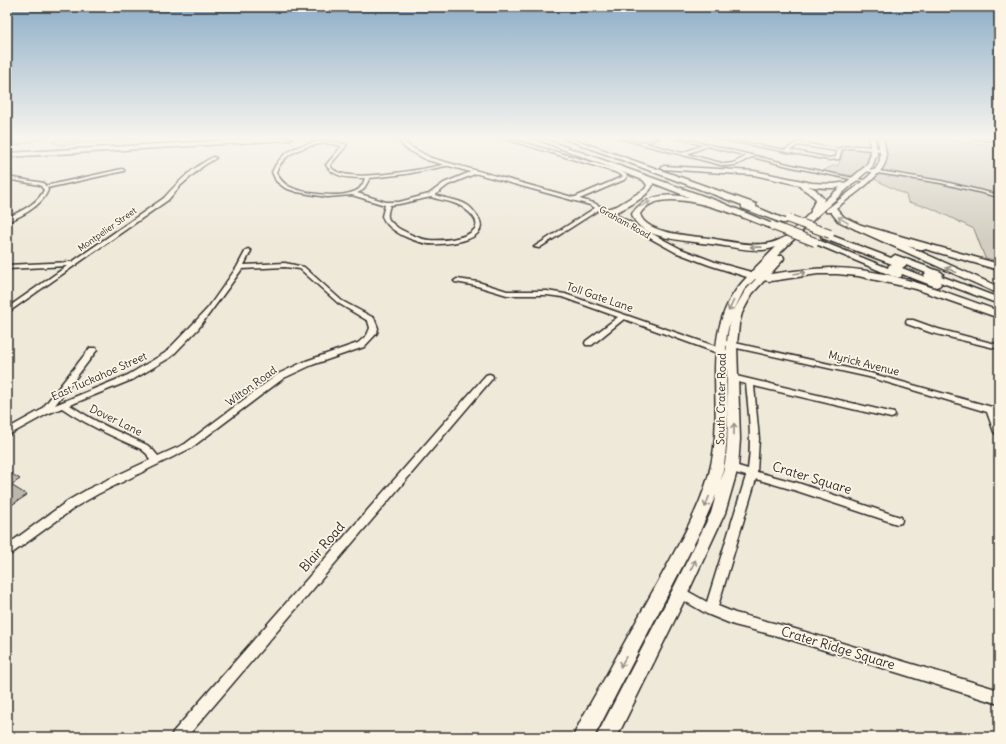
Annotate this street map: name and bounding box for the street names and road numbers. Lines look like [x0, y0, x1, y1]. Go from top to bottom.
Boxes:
street label: Graham Road [598, 203, 652, 241]
street label: Montpelier Street [76, 205, 138, 253]
street label: Toll Gate Lane [565, 279, 635, 315]
street label: Myrick Avenue [827, 347, 901, 379]
street label: East Tuckahoe Street [49, 349, 149, 403]
street label: South Crater Road [713, 353, 729, 445]
street label: Wilton Road [223, 363, 280, 409]
street label: Dover Lane [87, 401, 145, 439]
street label: Crater Square [770, 458, 854, 498]
street label: Blair Road [296, 518, 349, 575]
street label: Crater Ridge Square [779, 623, 897, 673]

